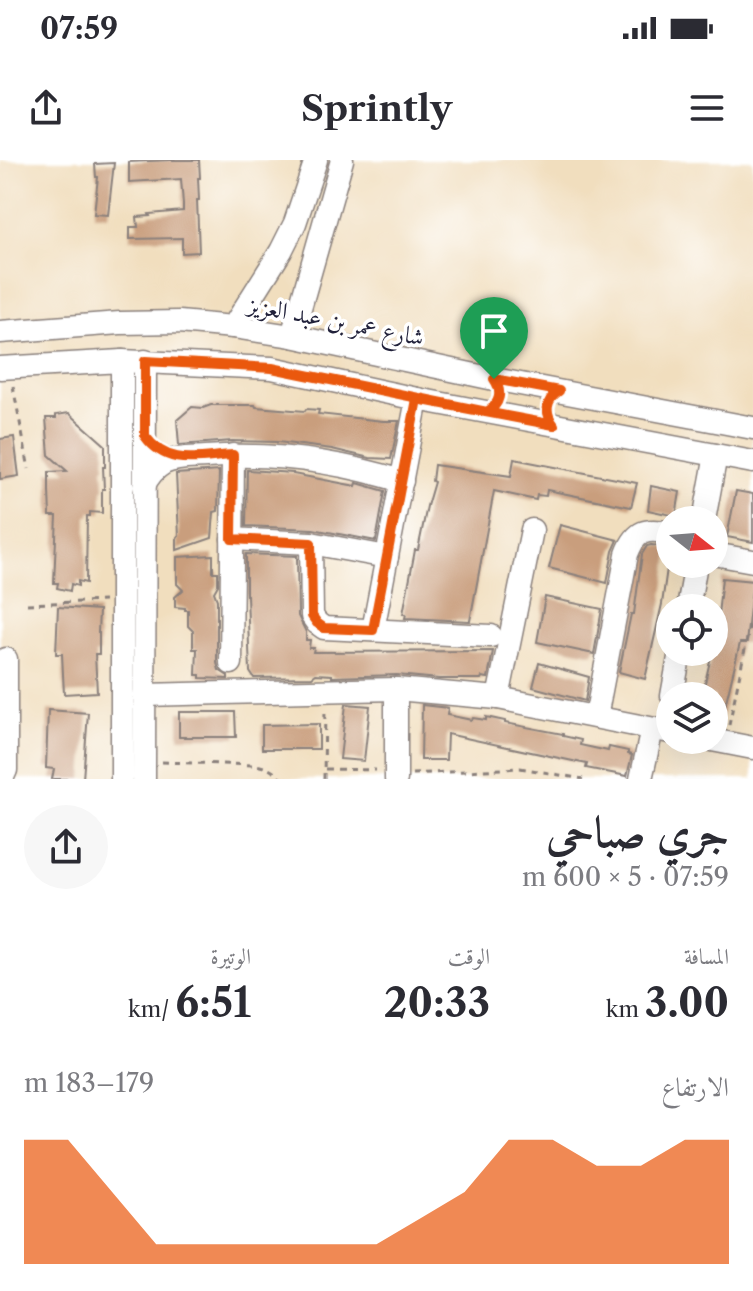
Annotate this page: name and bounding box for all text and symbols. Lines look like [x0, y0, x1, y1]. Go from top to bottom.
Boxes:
text: 07:59 [40, 10, 118, 47]
icon: share [24, 86, 68, 130]
text: Sprintly [301, 86, 452, 130]
icon: menu [685, 86, 729, 130]
street label: شارع عمر بن عبد العزيز [241, 289, 427, 358]
pin [460, 297, 528, 379]
icon: arrive [472, 309, 516, 353]
north arrow [656, 506, 728, 578]
map controls [656, 506, 728, 754]
button: locate [656, 594, 728, 666]
button: layers [656, 682, 728, 754]
text: جري صباحي [546, 804, 729, 858]
button: share [24, 805, 108, 889]
text: 07:59 · 5 × 600 m [522, 861, 729, 893]
text: الوتيرة [210, 943, 251, 970]
text: الوقت [448, 943, 490, 970]
text: المسافة [684, 943, 729, 970]
text: 6:51 [175, 978, 251, 1027]
text: 20:33 [384, 978, 490, 1027]
text: 3.00 [645, 978, 729, 1027]
text: /km [128, 996, 175, 1023]
text: km [606, 996, 645, 1023]
text: 179–183 m [24, 1067, 154, 1099]
text: الارتفاع [662, 1071, 729, 1103]

